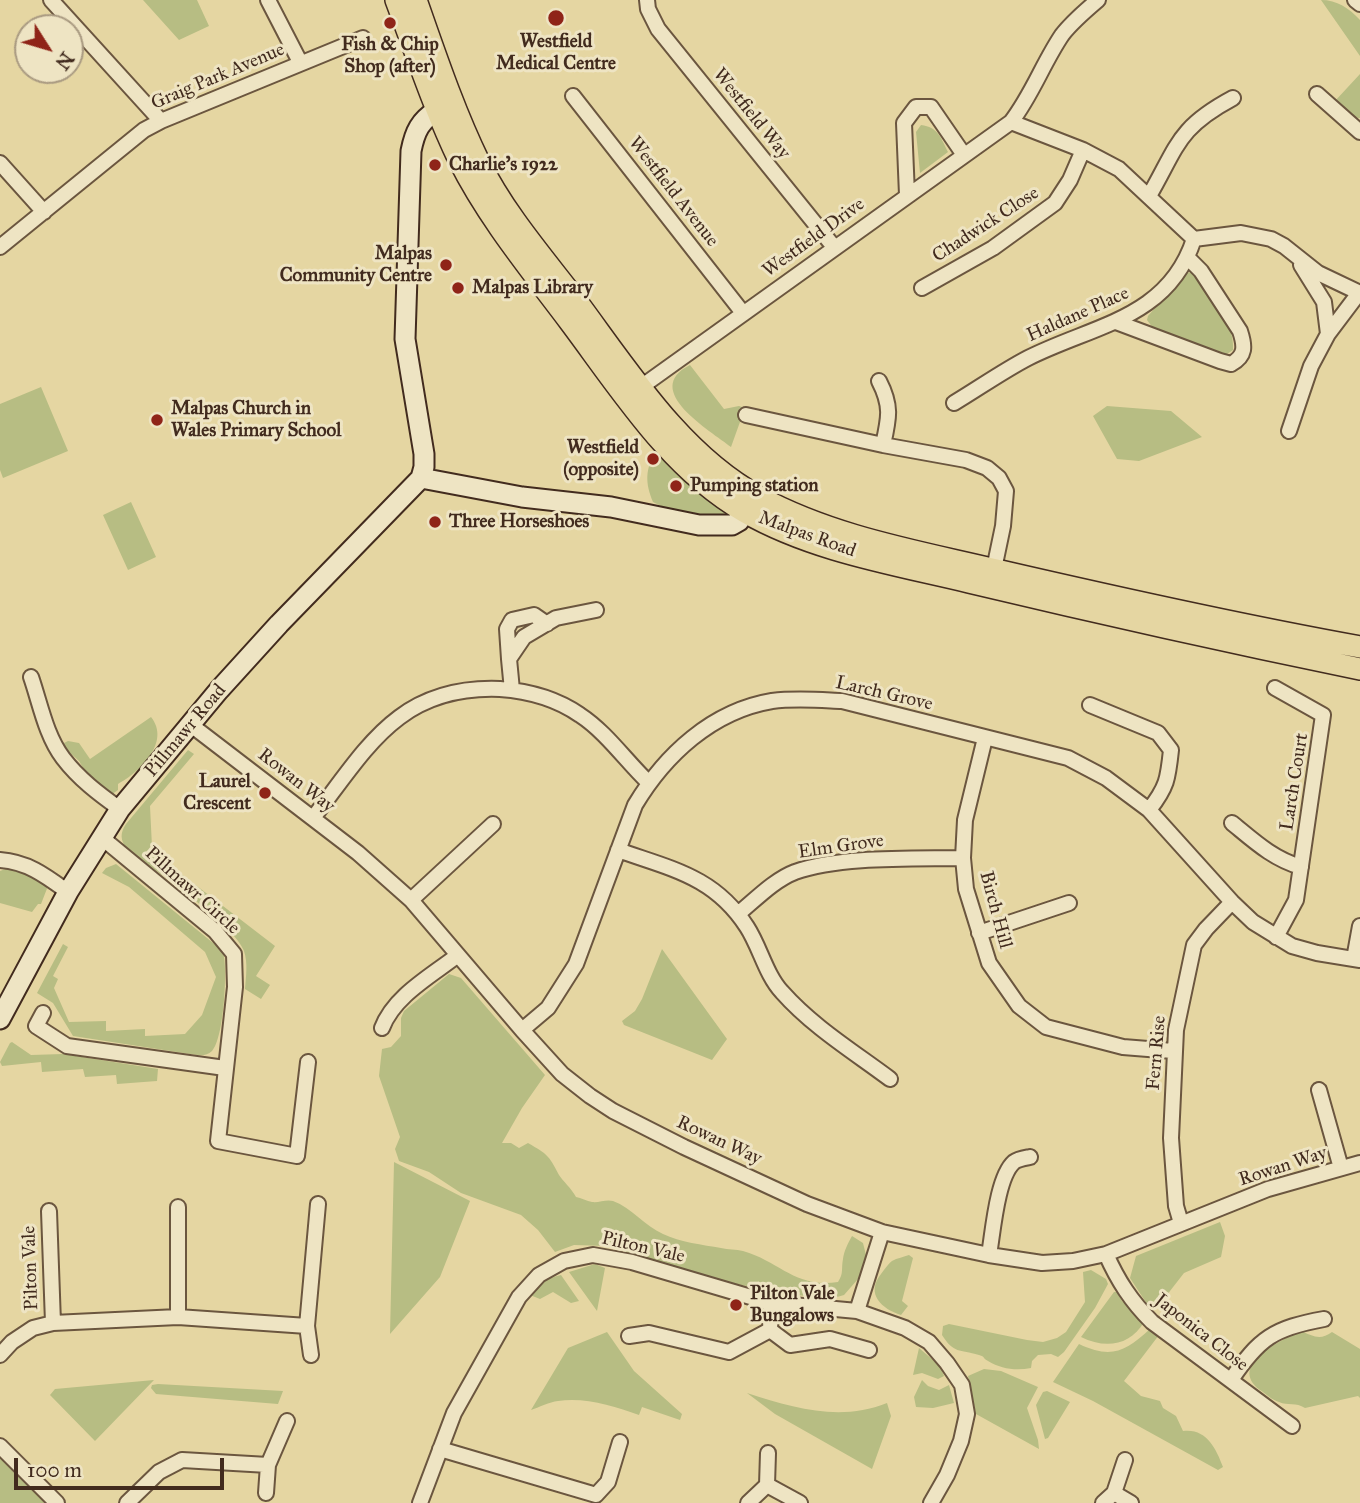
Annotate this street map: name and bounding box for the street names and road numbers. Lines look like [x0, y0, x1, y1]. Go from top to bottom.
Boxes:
street label: Graig Park Avenue [148, 39, 288, 115]
street label: Westfield Way [707, 64, 795, 164]
street label: Westfield Avenue [623, 132, 723, 252]
street label: Chadwick Close [929, 182, 1043, 268]
street label: Westfield Drive [759, 193, 869, 283]
street label: Haldane Place [1023, 282, 1133, 348]
street label: Malpas Road [755, 507, 859, 563]
street label: Larch Grove [833, 672, 935, 716]
street label: Pillmawr Road [140, 680, 232, 782]
street label: Larch Court [1276, 732, 1314, 832]
street label: Rowan Way [253, 744, 339, 818]
street label: Elm Grove [797, 830, 885, 864]
street label: Pillmawr Circle [140, 842, 244, 940]
street label: Birch Hill [974, 869, 1016, 951]
street label: Fern Rise [1142, 1015, 1172, 1091]
street label: Rowan Way [673, 1111, 765, 1171]
street label: Rowan Way [1236, 1142, 1330, 1192]
street label: Pilton Vale [18, 1225, 44, 1311]
street label: Pilton Vale [599, 1227, 687, 1269]
street label: Japonica Close [1150, 1289, 1252, 1377]

